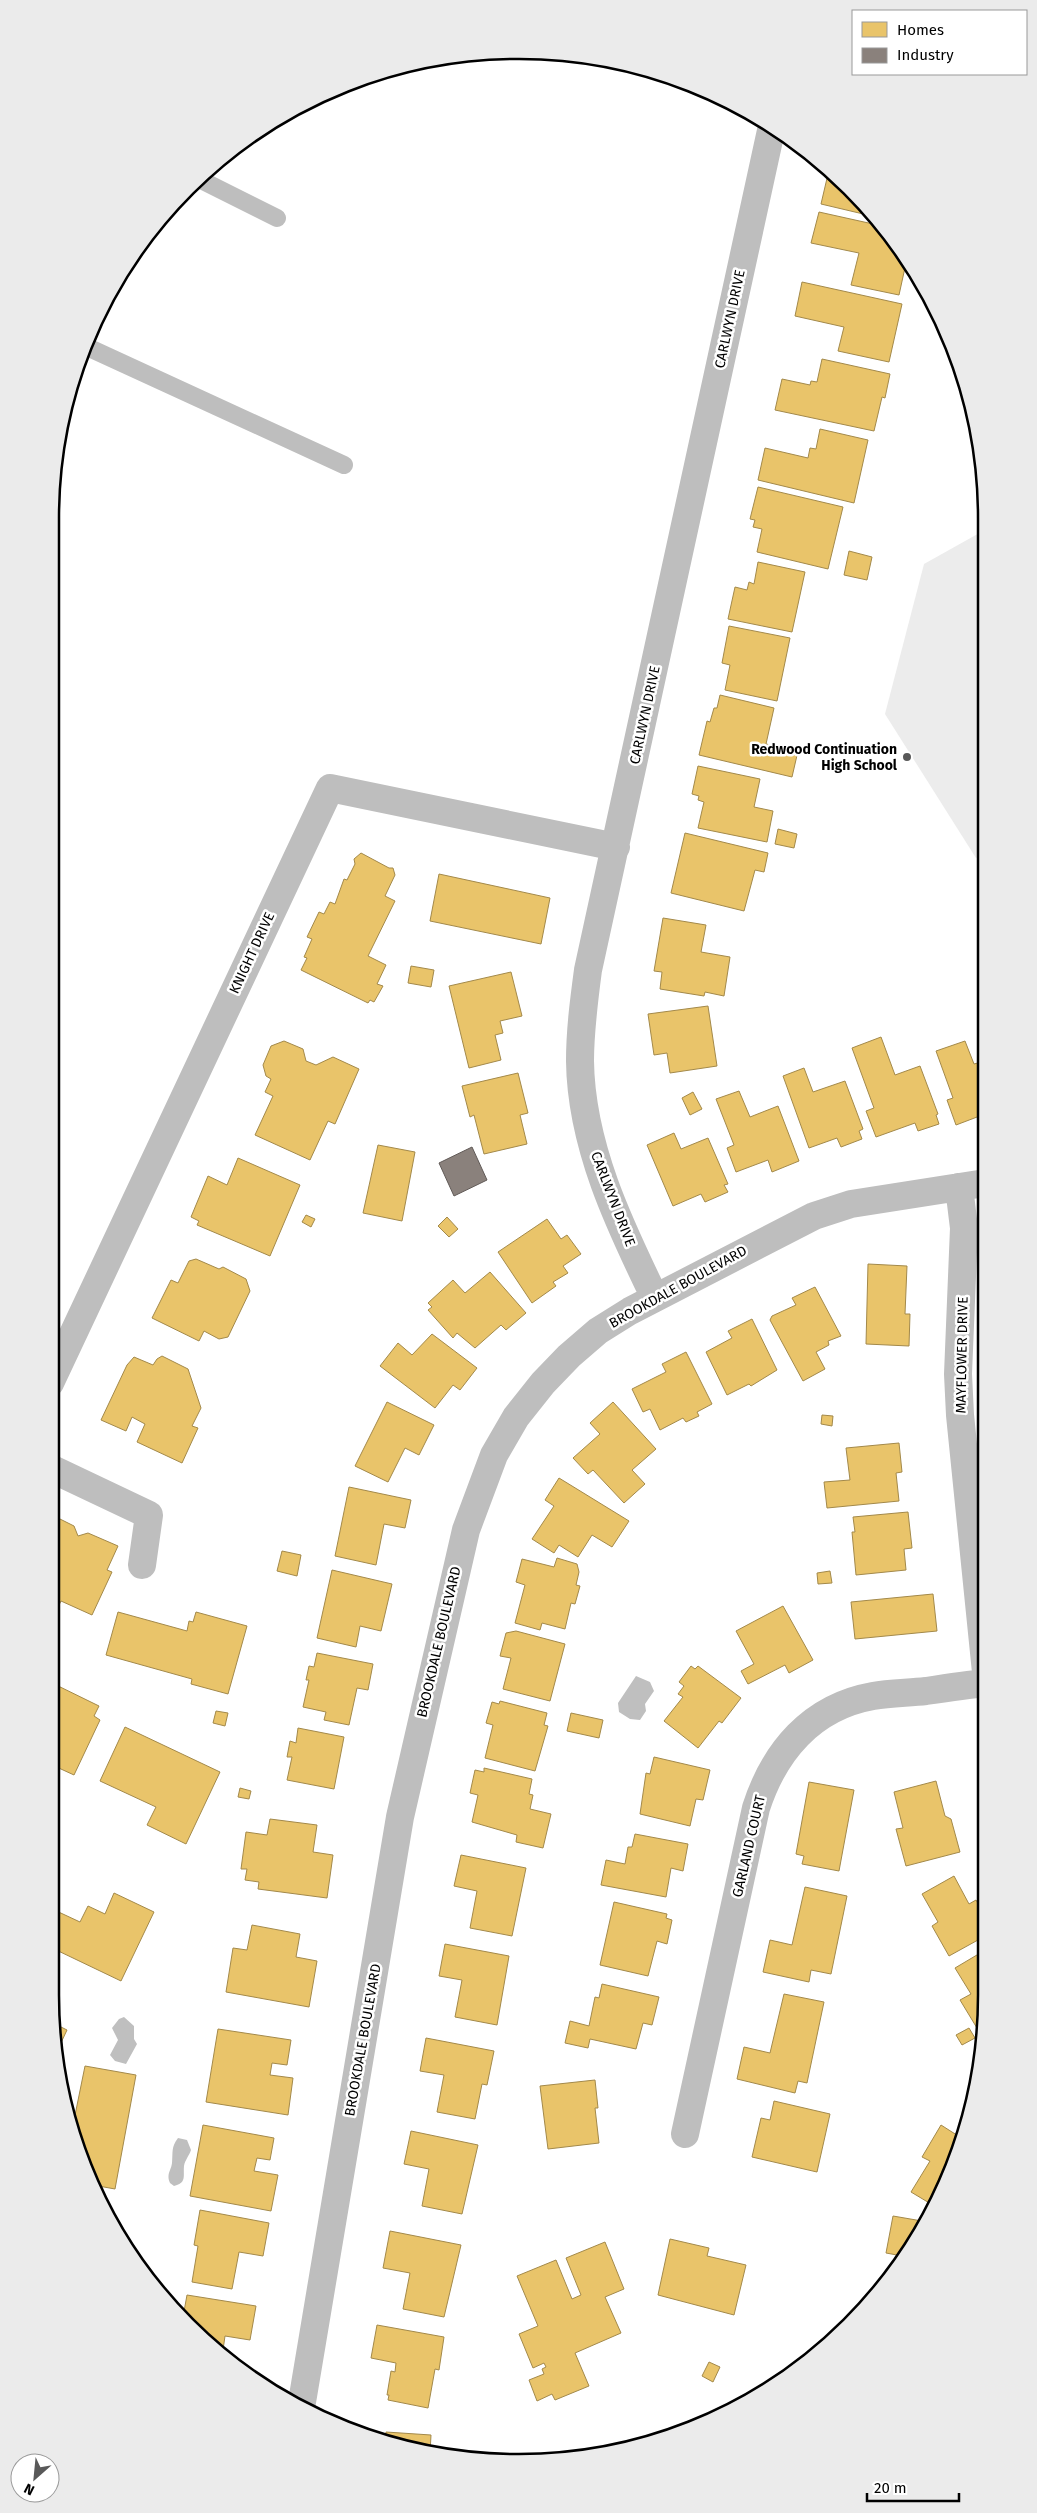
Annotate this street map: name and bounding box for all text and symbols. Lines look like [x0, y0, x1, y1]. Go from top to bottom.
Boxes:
legend [852, 10, 1027, 75]
text: Homes [897, 21, 944, 39]
text: Industry [897, 46, 954, 64]
street label: CARLWYN DRIVE [711, 268, 749, 370]
street label: CARLWYN DRIVE [626, 664, 664, 766]
place label: Redwood Continuation High School [751, 741, 898, 774]
marker: Redwood Continuation High School [901, 751, 913, 763]
street label: KNIGHT DRIVE [226, 909, 278, 997]
street label: CARLWYN DRIVE [587, 1149, 639, 1249]
street label: BROOKDALE BOULEVARD [606, 1242, 750, 1332]
street label: MAYFLOWER DRIVE [952, 1296, 972, 1414]
street label: BROOKDALE BOULEVARD [413, 1565, 465, 1719]
street label: GARLAND COURT [729, 1792, 769, 1899]
street label: BROOKDALE BOULEVARD [341, 1962, 385, 2118]
north arrow [10, 2453, 60, 2503]
scale bar [867, 2470, 960, 2502]
text: N [21, 2479, 37, 2499]
text: 20 m [874, 2479, 907, 2497]

